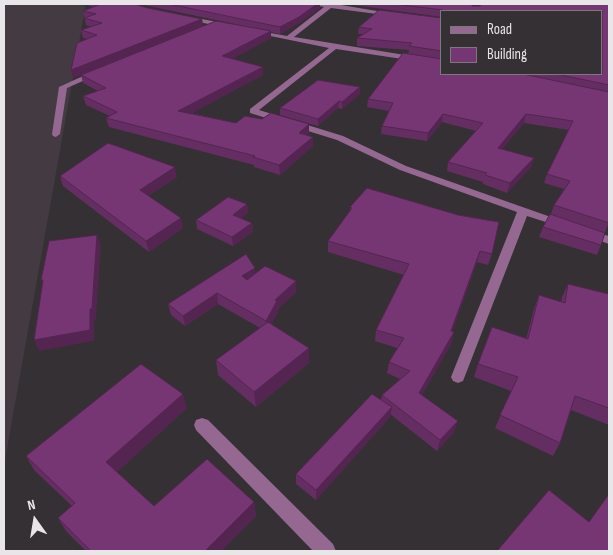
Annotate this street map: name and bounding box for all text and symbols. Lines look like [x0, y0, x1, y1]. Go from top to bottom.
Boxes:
legend [440, 10, 603, 75]
text: Road [487, 20, 512, 39]
text: Building [487, 45, 527, 64]
north arrow [10, 495, 60, 545]
text: N [26, 496, 37, 514]

